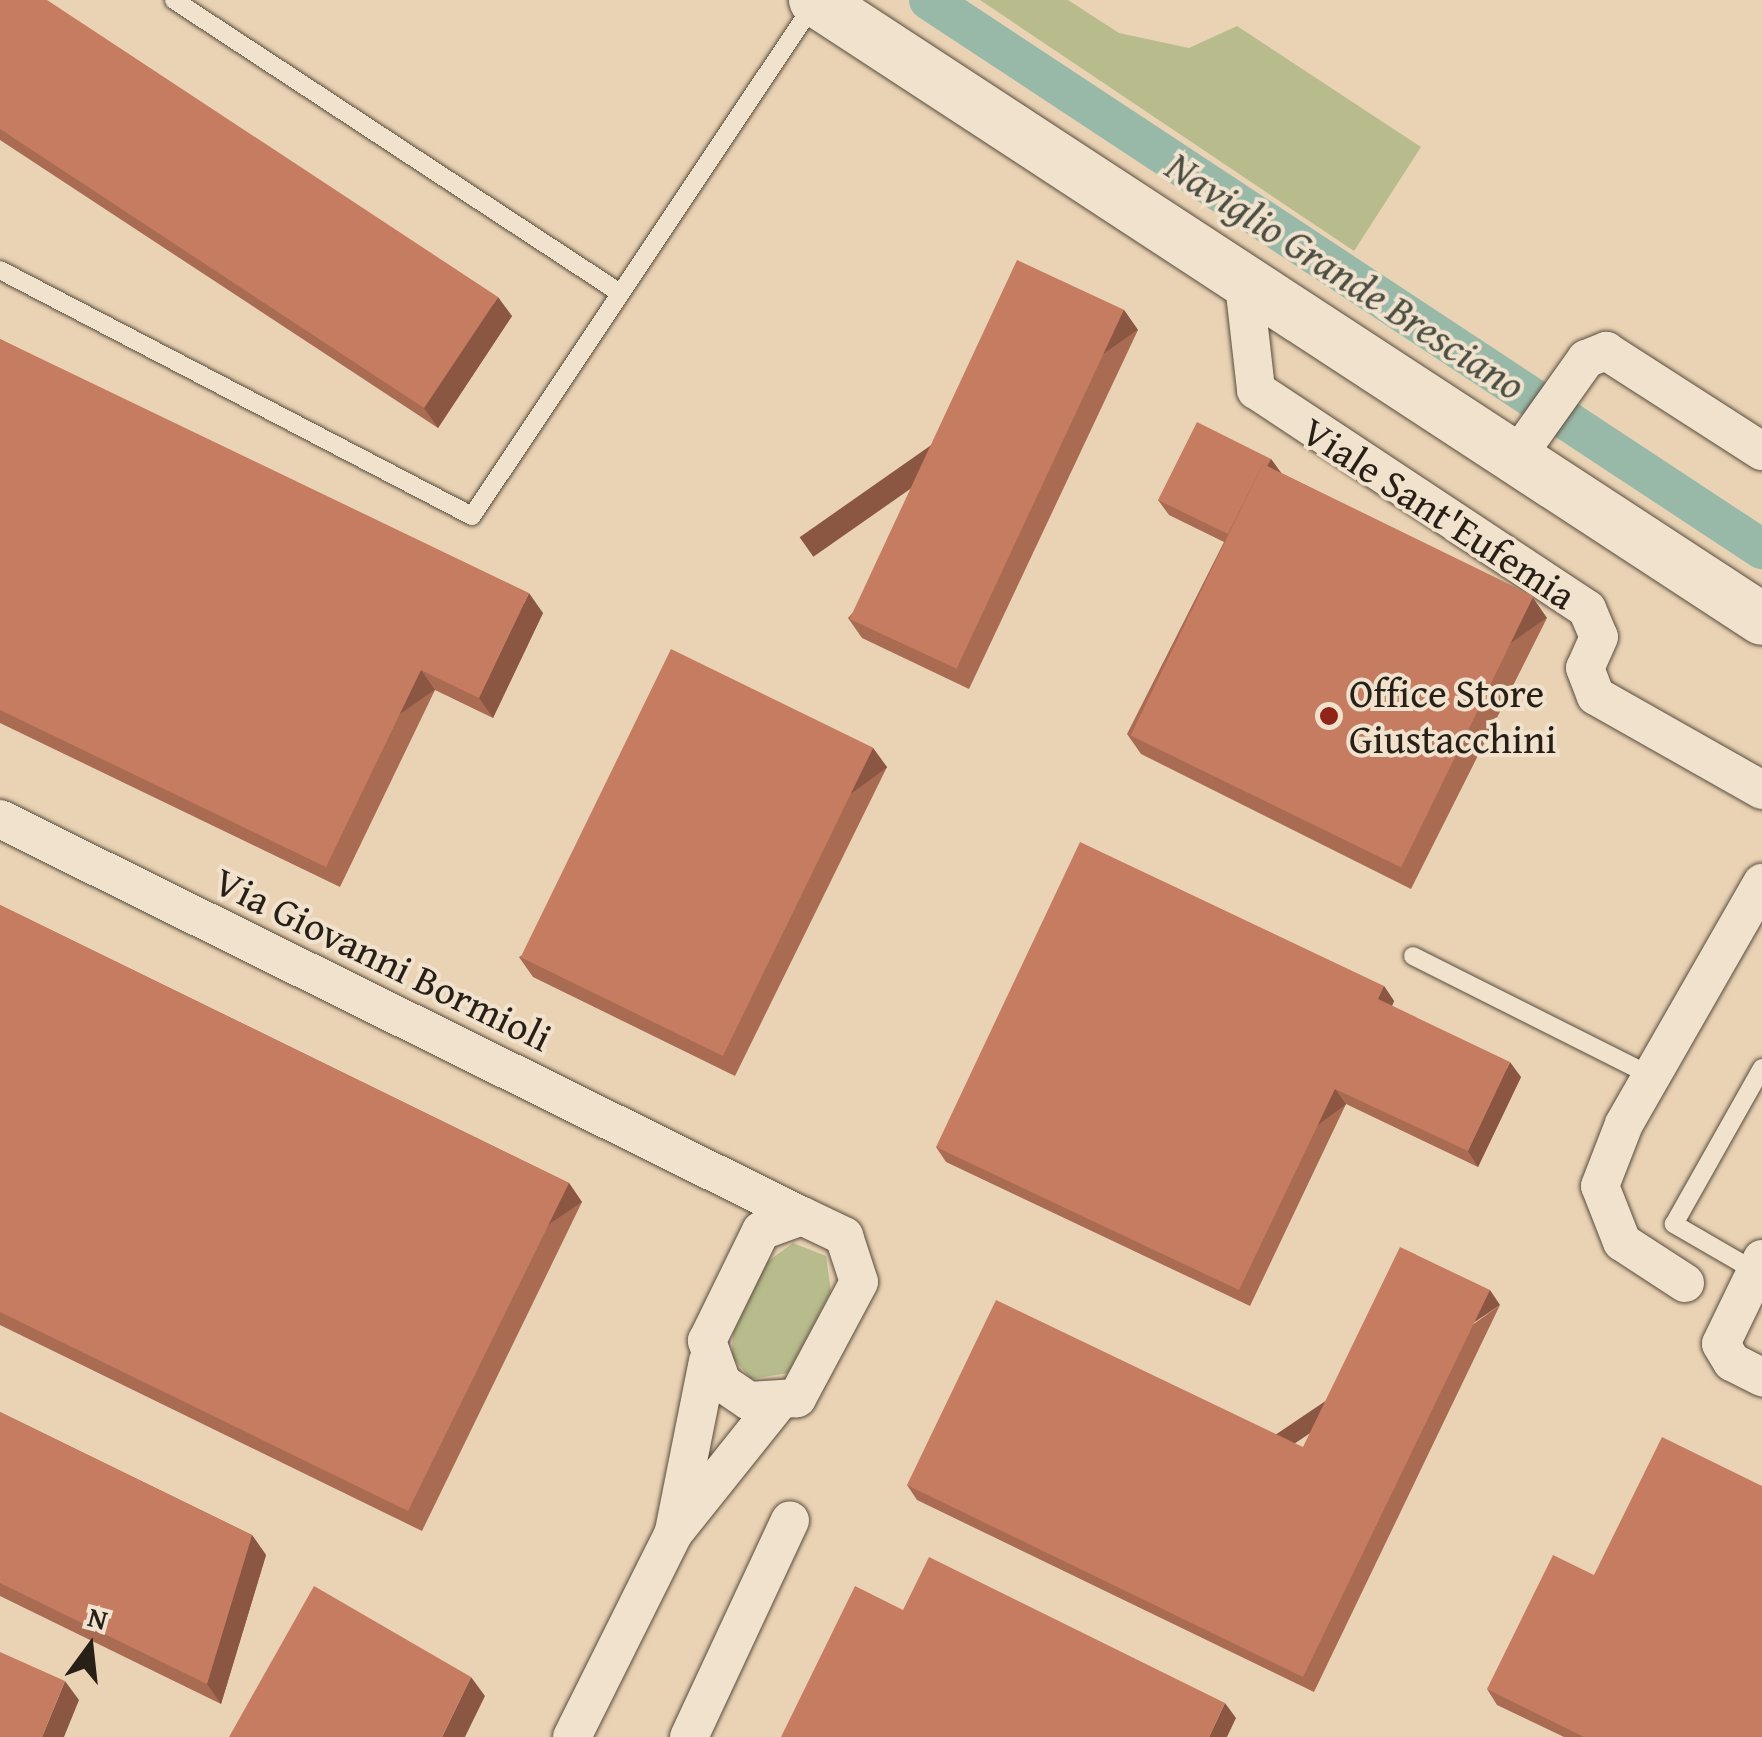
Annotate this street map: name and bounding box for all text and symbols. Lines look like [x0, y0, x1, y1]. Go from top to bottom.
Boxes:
water label: Naviglio Grande Bresciano [1157, 140, 1535, 410]
street label: Viale Sant'Eufemia [1293, 407, 1585, 619]
place label: Office Store Giustacchini [1349, 669, 1557, 763]
marker: Office Store Giustacchini [1318, 705, 1340, 727]
street label: Via Giovanni Bormioli [207, 857, 559, 1061]
text: N [84, 1595, 112, 1640]
north arrow [40, 1597, 140, 1697]

